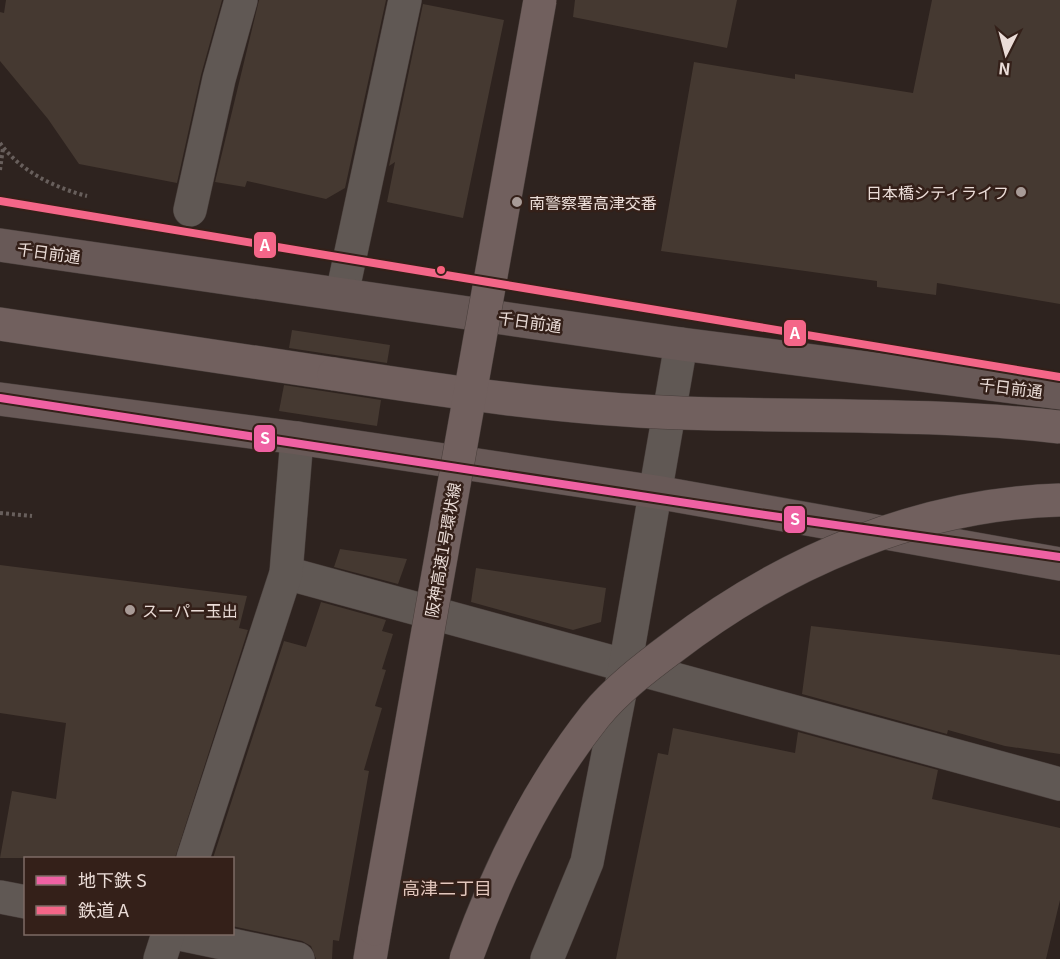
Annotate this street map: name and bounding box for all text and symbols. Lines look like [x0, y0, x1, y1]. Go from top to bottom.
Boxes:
north arrow [976, 24, 1036, 84]
text: N [997, 57, 1012, 82]
place label: 日本橋シティライフ [866, 180, 1009, 204]
marker: 日本橋シティライフ [1014, 185, 1028, 199]
place label: 南警察署高津交番 [529, 190, 657, 214]
marker: 南警察署高津交番 [510, 195, 524, 209]
line badge: A [253, 231, 277, 259]
text: A [259, 232, 271, 256]
street label: 千日前通 [16, 236, 82, 268]
unlabelled marker [435, 264, 447, 276]
street label: 千日前通 [497, 305, 563, 337]
line badge: A [783, 319, 807, 347]
text: A [789, 320, 801, 344]
street label: 千日前通 [978, 371, 1044, 403]
line badge: S [253, 424, 276, 453]
text: S [260, 425, 270, 449]
street label: 阪神高速1号環状線 [418, 481, 466, 619]
line badge: S [783, 505, 806, 534]
text: S [790, 506, 800, 530]
place label: スーパー玉出 [142, 598, 238, 622]
marker: スーパー玉出 [123, 603, 137, 617]
legend [24, 857, 234, 935]
text: 地下鉄 S [78, 866, 147, 892]
district label: 高津二丁目 [402, 874, 492, 900]
text: 鉄道 A [78, 896, 129, 922]

